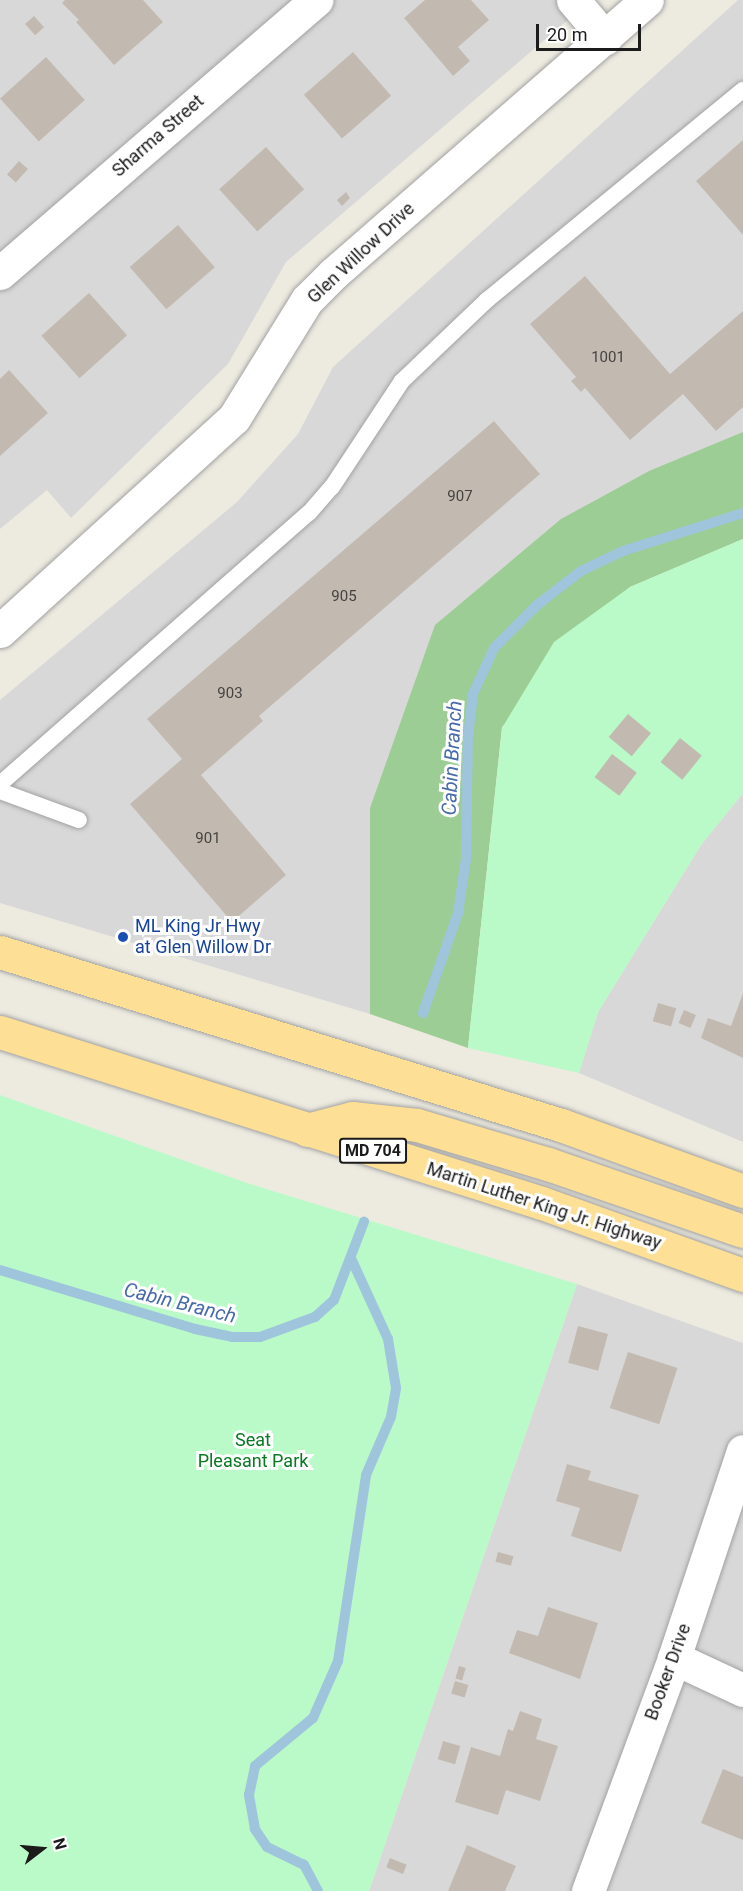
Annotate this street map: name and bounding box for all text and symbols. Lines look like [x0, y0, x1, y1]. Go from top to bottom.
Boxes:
scale bar [539, 12, 644, 50]
text: 20 m [547, 24, 587, 45]
street label: Sharma Street [108, 90, 208, 182]
street label: Glen Willow Drive [303, 198, 419, 308]
house number: 1001 [591, 349, 625, 367]
house number: 907 [447, 488, 473, 506]
house number: 905 [331, 588, 357, 606]
house number: 903 [217, 685, 243, 703]
water label: Cabin Branch [437, 700, 467, 816]
house number: 901 [195, 830, 221, 848]
place label: ML King Jr Hwy at Glen Willow Dr [135, 916, 271, 958]
marker: ML King Jr Hwy at Glen Willow Dr [116, 930, 130, 944]
road number: MD 704 [338, 1138, 407, 1164]
street label: Martin Luther King Jr. Highway [424, 1158, 664, 1254]
water label: Cabin Branch [121, 1277, 239, 1329]
park label: Seat Pleasant Park [198, 1430, 308, 1472]
street label: Booker Drive [641, 1621, 695, 1723]
north arrow [12, 1819, 72, 1879]
text: N [49, 1836, 70, 1852]

